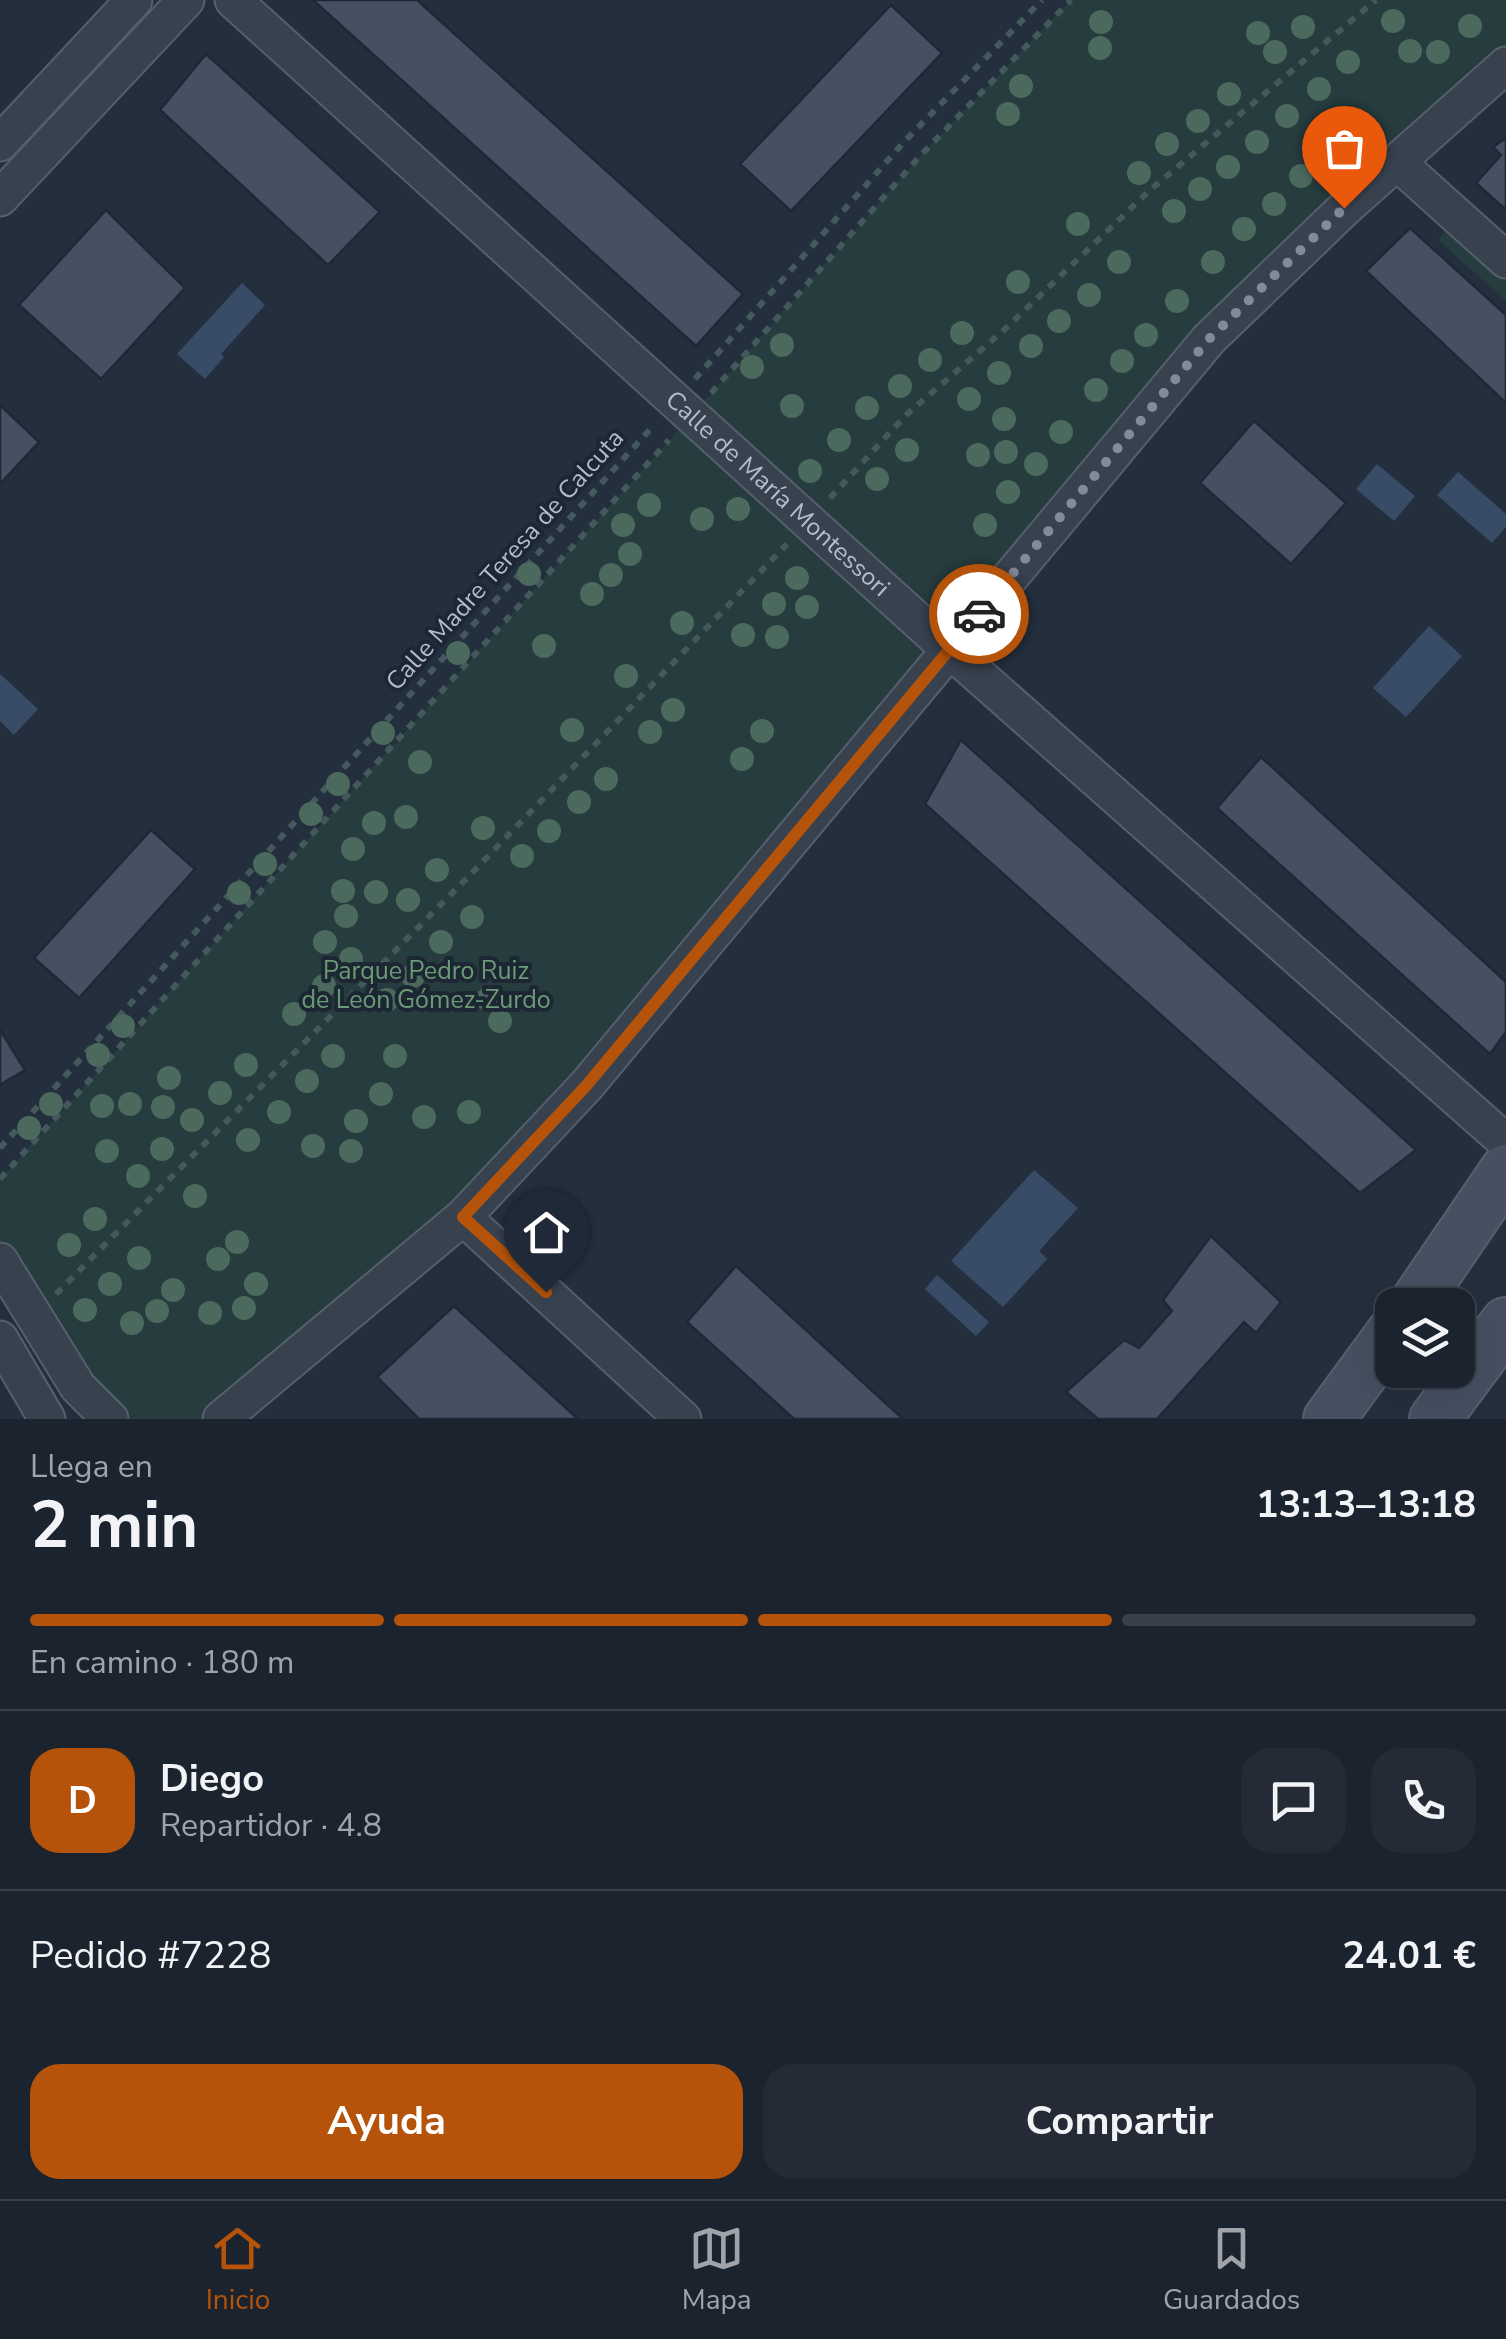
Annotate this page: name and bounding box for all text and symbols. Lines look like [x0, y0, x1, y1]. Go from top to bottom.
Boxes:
pin [1302, 106, 1387, 209]
icon: bag [1317, 121, 1372, 176]
street label: Calle de María Montessori [658, 383, 897, 604]
street label: Calle Madre Teresa de Calcuta [378, 422, 632, 698]
courier [929, 564, 1029, 664]
icon: car [952, 587, 1007, 642]
park label: Parque Pedro Ruiz de León Gómez-Zurdo [301, 954, 551, 1017]
pin [504, 1190, 589, 1293]
icon: home [519, 1205, 574, 1260]
map controls [1375, 1288, 1475, 1388]
button: layers [1375, 1288, 1475, 1388]
text: Llega en [30, 1445, 153, 1488]
text: 13:13–13:18 [1256, 1479, 1476, 1530]
text: 2 min [30, 1481, 198, 1570]
text: En camino · 180 m [30, 1641, 294, 1684]
button: chat [1241, 1748, 1346, 1853]
button: phone [1371, 1748, 1476, 1853]
text: Diego [160, 1753, 264, 1804]
text: D [68, 1775, 97, 1826]
text: Repartidor · 4.8 [160, 1804, 382, 1847]
text: Pedido #7228 [30, 1930, 271, 1981]
text: 24.01 € [1342, 1930, 1476, 1981]
button: Ayuda [30, 2064, 743, 2179]
button: Compartir [763, 2064, 1476, 2179]
tab: Inicio [206, 2221, 270, 2319]
tab: Mapa [682, 2221, 752, 2319]
tab: Guardados [1163, 2221, 1300, 2319]

